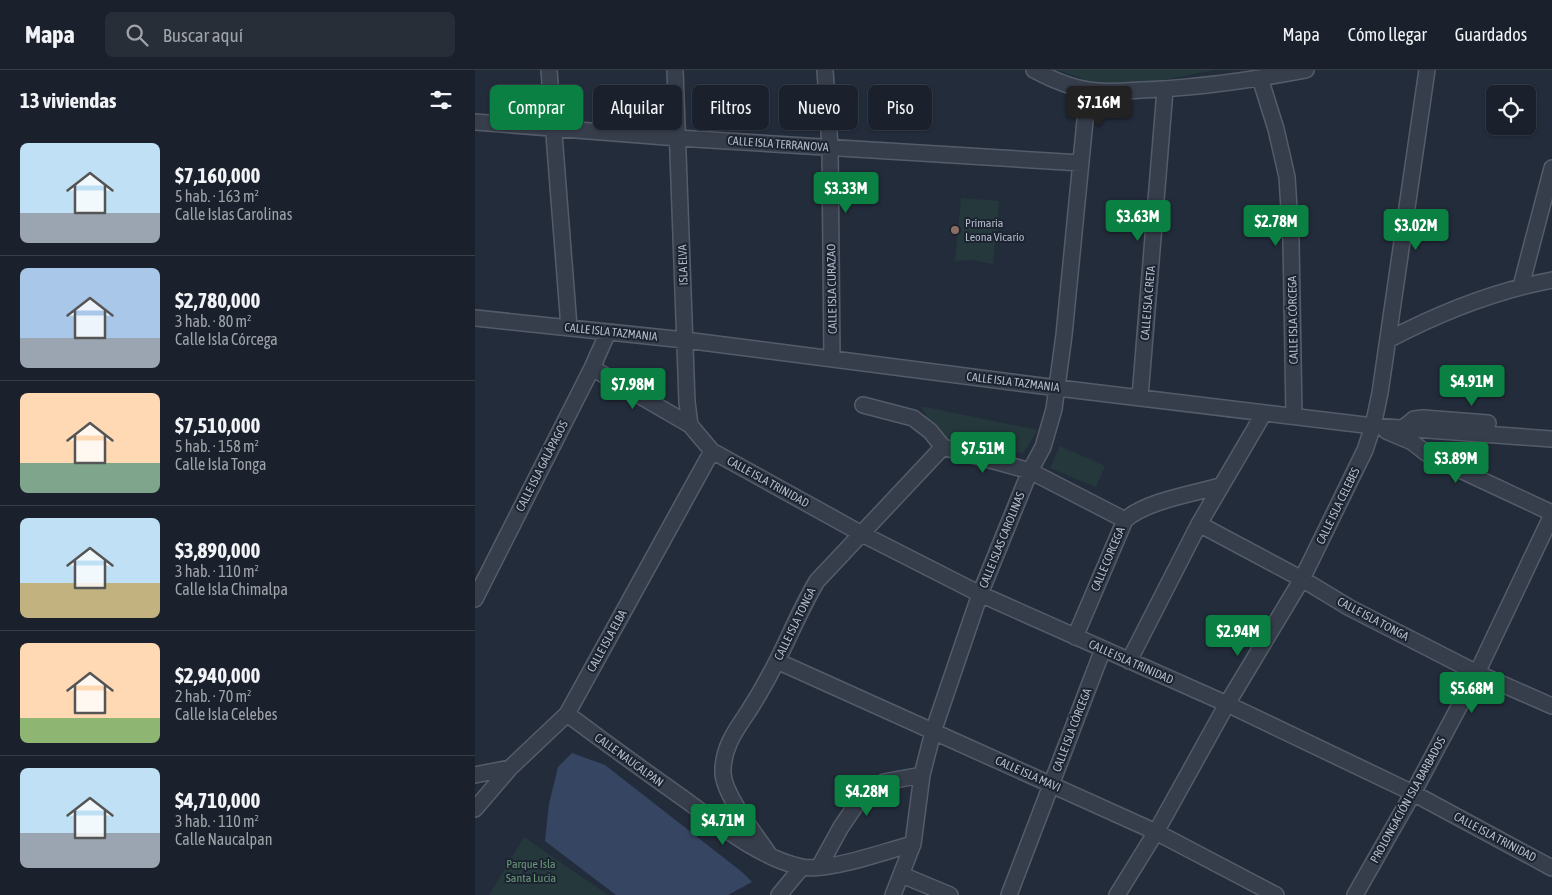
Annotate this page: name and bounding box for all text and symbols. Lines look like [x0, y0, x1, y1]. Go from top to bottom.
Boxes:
search box [105, 12, 455, 57]
text: Mapa [25, 21, 75, 48]
icon: search [123, 21, 151, 49]
text: Buscar aquí [163, 24, 243, 46]
text: Mapa [1282, 24, 1320, 45]
text: Cómo llegar [1348, 24, 1427, 45]
text: Guardados [1455, 24, 1527, 45]
chip: Comprar [490, 85, 583, 130]
chip: Alquilar [593, 85, 682, 130]
chip: Filtros [692, 85, 769, 130]
chip: Nuevo [779, 85, 858, 130]
chip: Piso [868, 85, 932, 130]
pin: $7.16M [1058, 85, 1140, 128]
map controls [1486, 85, 1536, 135]
button: locate [1486, 85, 1536, 135]
icon: filters [427, 86, 455, 114]
text: 13 viviendas [20, 88, 116, 112]
text: $7.16M [1078, 93, 1120, 111]
street label: CALLE ISLA TERRANOVA [727, 133, 829, 155]
icon: home [60, 163, 120, 223]
text: $7,160,000 [175, 163, 260, 187]
pin: $3.33M [805, 172, 887, 214]
text: $3.33M [825, 179, 867, 197]
text: 5 hab. · 163 m² [175, 187, 259, 205]
pin: $3.63M [1097, 200, 1179, 242]
pin: $2.78M [1235, 204, 1317, 247]
text: Calle Islas Carolinas [175, 205, 292, 223]
text: $3.63M [1117, 207, 1159, 225]
pin: $3.02M [1375, 208, 1457, 251]
text: $2.78M [1255, 212, 1297, 230]
place label: Primaria Leona Vicario [965, 216, 1025, 244]
text: $3.02M [1395, 216, 1437, 234]
marker: Primaria Leona Vicario [949, 224, 961, 236]
street label: ISLA ELVA [675, 244, 691, 286]
street label: CALLE ISLA CURAZAO [824, 244, 840, 334]
street label: CALLE ISLA CRETA [1138, 265, 1158, 341]
street label: CALLE ISLA CÓRCEGA [1285, 276, 1301, 364]
icon: home [60, 288, 120, 348]
text: $2,780,000 [175, 288, 260, 312]
text: 3 hab. · 80 m² [175, 312, 251, 330]
street label: CALLE ISLA TAZMANIA [564, 320, 658, 344]
text: Calle Isla Córcega [175, 330, 278, 348]
pin: $4.91M [1431, 364, 1513, 407]
pin: $7.98M [592, 368, 674, 410]
street label: CALLE ISLA TAZMANIA [966, 369, 1060, 395]
text: $4.91M [1451, 372, 1493, 390]
text: $7.98M [612, 375, 654, 393]
icon: home [60, 413, 120, 473]
text: $7,510,000 [175, 413, 260, 437]
street label: CALLE ISLA GALÁPAGOS [513, 418, 571, 514]
pin: $7.51M [942, 432, 1024, 474]
text: 5 hab. · 158 m² [175, 437, 259, 455]
text: $7.51M [962, 439, 1004, 457]
pin: $3.89M [1415, 442, 1497, 484]
text: $3.89M [1435, 449, 1477, 467]
street label: CALLE ISLA TRINIDAD [725, 454, 812, 510]
text: Calle Isla Tonga [175, 455, 266, 473]
street label: CALLE ISLA CELEBES [1313, 465, 1363, 547]
street label: CALLE ISLAS CAROLINAS [976, 490, 1028, 590]
street label: CALLE CORCEGA [1088, 525, 1128, 593]
icon: home [60, 538, 120, 598]
text: $3,890,000 [175, 538, 260, 562]
text: 3 hab. · 110 m² [175, 562, 259, 580]
text: Calle Isla Chimalpa [175, 580, 288, 598]
street label: CALLE ISLA TONGA [771, 585, 819, 663]
street label: CALLE ISLA TONGA [1335, 594, 1411, 644]
street label: CALLE ISLA ELBA [584, 607, 630, 675]
pin: $2.94M [1197, 614, 1279, 657]
text: $2.94M [1217, 622, 1259, 640]
street label: CALLE ISLA TRINIDAD [1086, 637, 1176, 687]
icon: home [60, 663, 120, 723]
text: $2,940,000 [175, 663, 260, 687]
pin: $5.68M [1431, 672, 1513, 714]
text: $5.68M [1451, 679, 1493, 697]
street label: CALLE ISLA CÓRCEGA [1050, 686, 1094, 774]
text: 2 hab. · 70 m² [175, 687, 251, 705]
text: Calle Isla Celebes [175, 705, 277, 723]
street label: CALLE NAUCALPAN [592, 730, 666, 790]
street label: PROLONGACIÓN ISLA BARBADOS [1367, 735, 1449, 865]
street label: CALLE ISLA MAVI [993, 753, 1063, 795]
pin: $4.28M [826, 774, 908, 817]
text: $4.28M [846, 782, 888, 800]
icon: home [60, 788, 120, 848]
text: $4,710,000 [175, 788, 260, 812]
pin: $4.71M [682, 804, 764, 846]
street label: CALLE ISLA TRINIDAD [1451, 809, 1539, 865]
text: $4.71M [702, 811, 744, 829]
text: 3 hab. · 110 m² [175, 812, 259, 830]
text: Calle Naucalpan [175, 830, 272, 848]
park label: Parque Isla Santa Lucia [506, 857, 556, 885]

